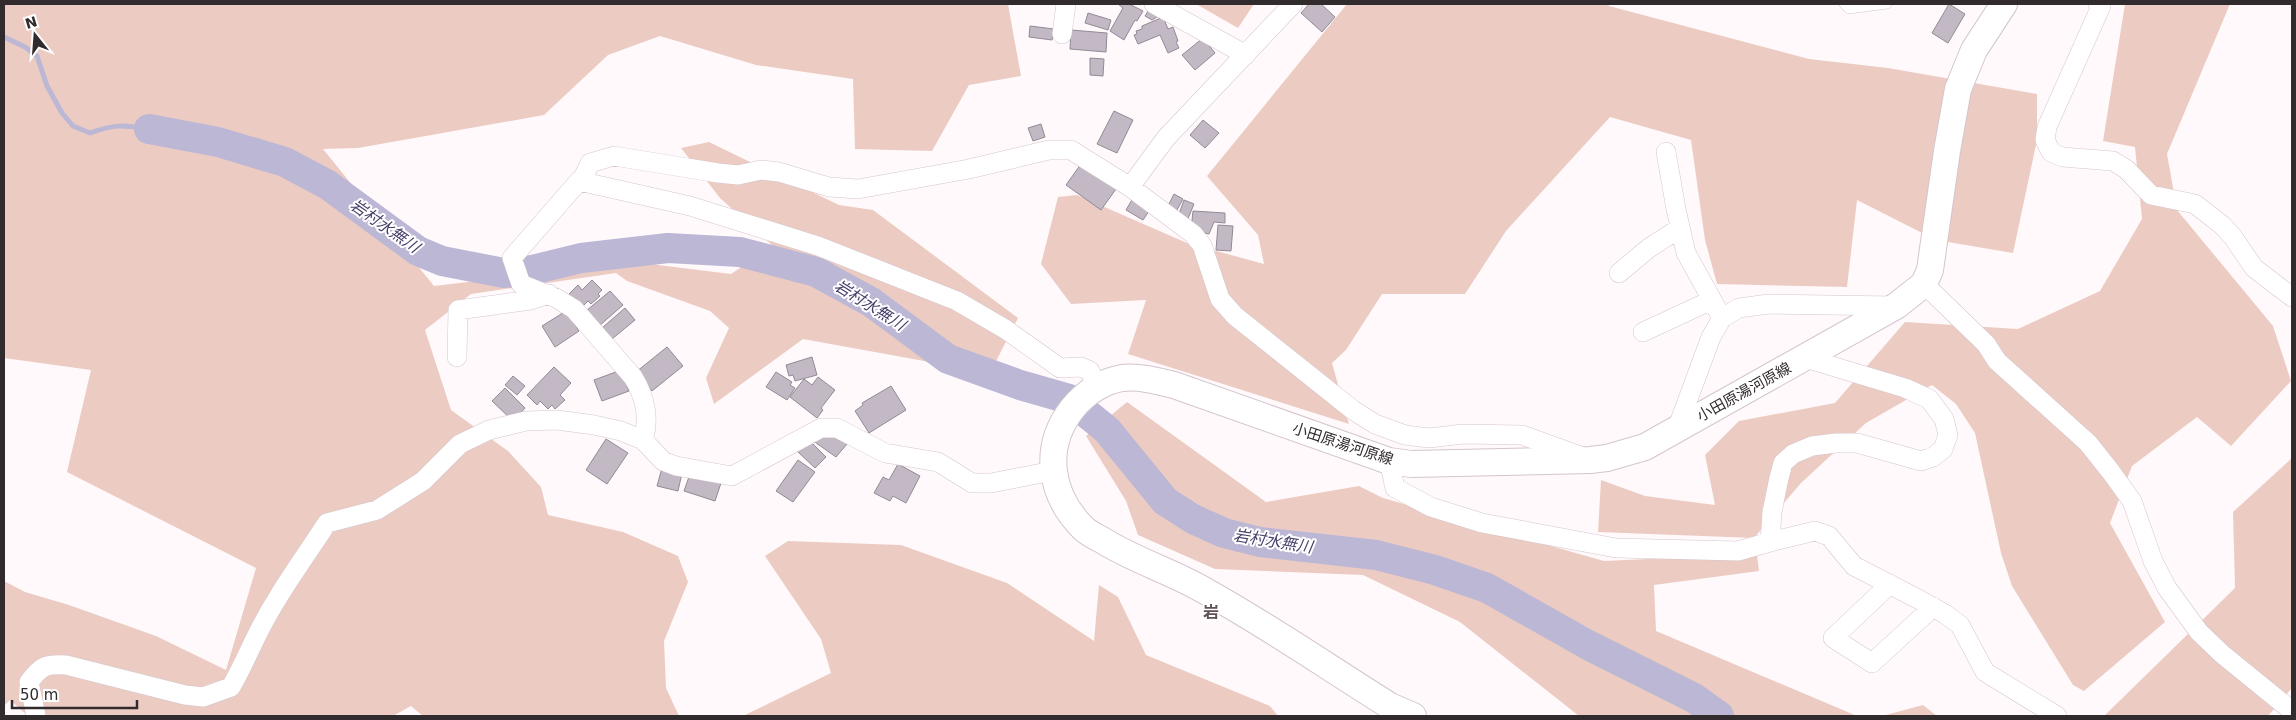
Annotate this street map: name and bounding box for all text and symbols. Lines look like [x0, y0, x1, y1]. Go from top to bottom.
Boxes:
north arrow [10, 10, 60, 60]
text: N [23, 13, 39, 32]
water label: 岩村水無川 [347, 195, 425, 258]
water label: 岩村水無川 [831, 276, 911, 335]
street label: 小田原湯河原線 [1694, 359, 1794, 425]
street label: 小田原湯河原線 [1290, 419, 1396, 469]
water label: 岩村水無川 [1232, 525, 1316, 557]
district label: 岩 [1203, 603, 1219, 622]
scale bar [12, 678, 138, 710]
text: 50 m [20, 686, 58, 704]

